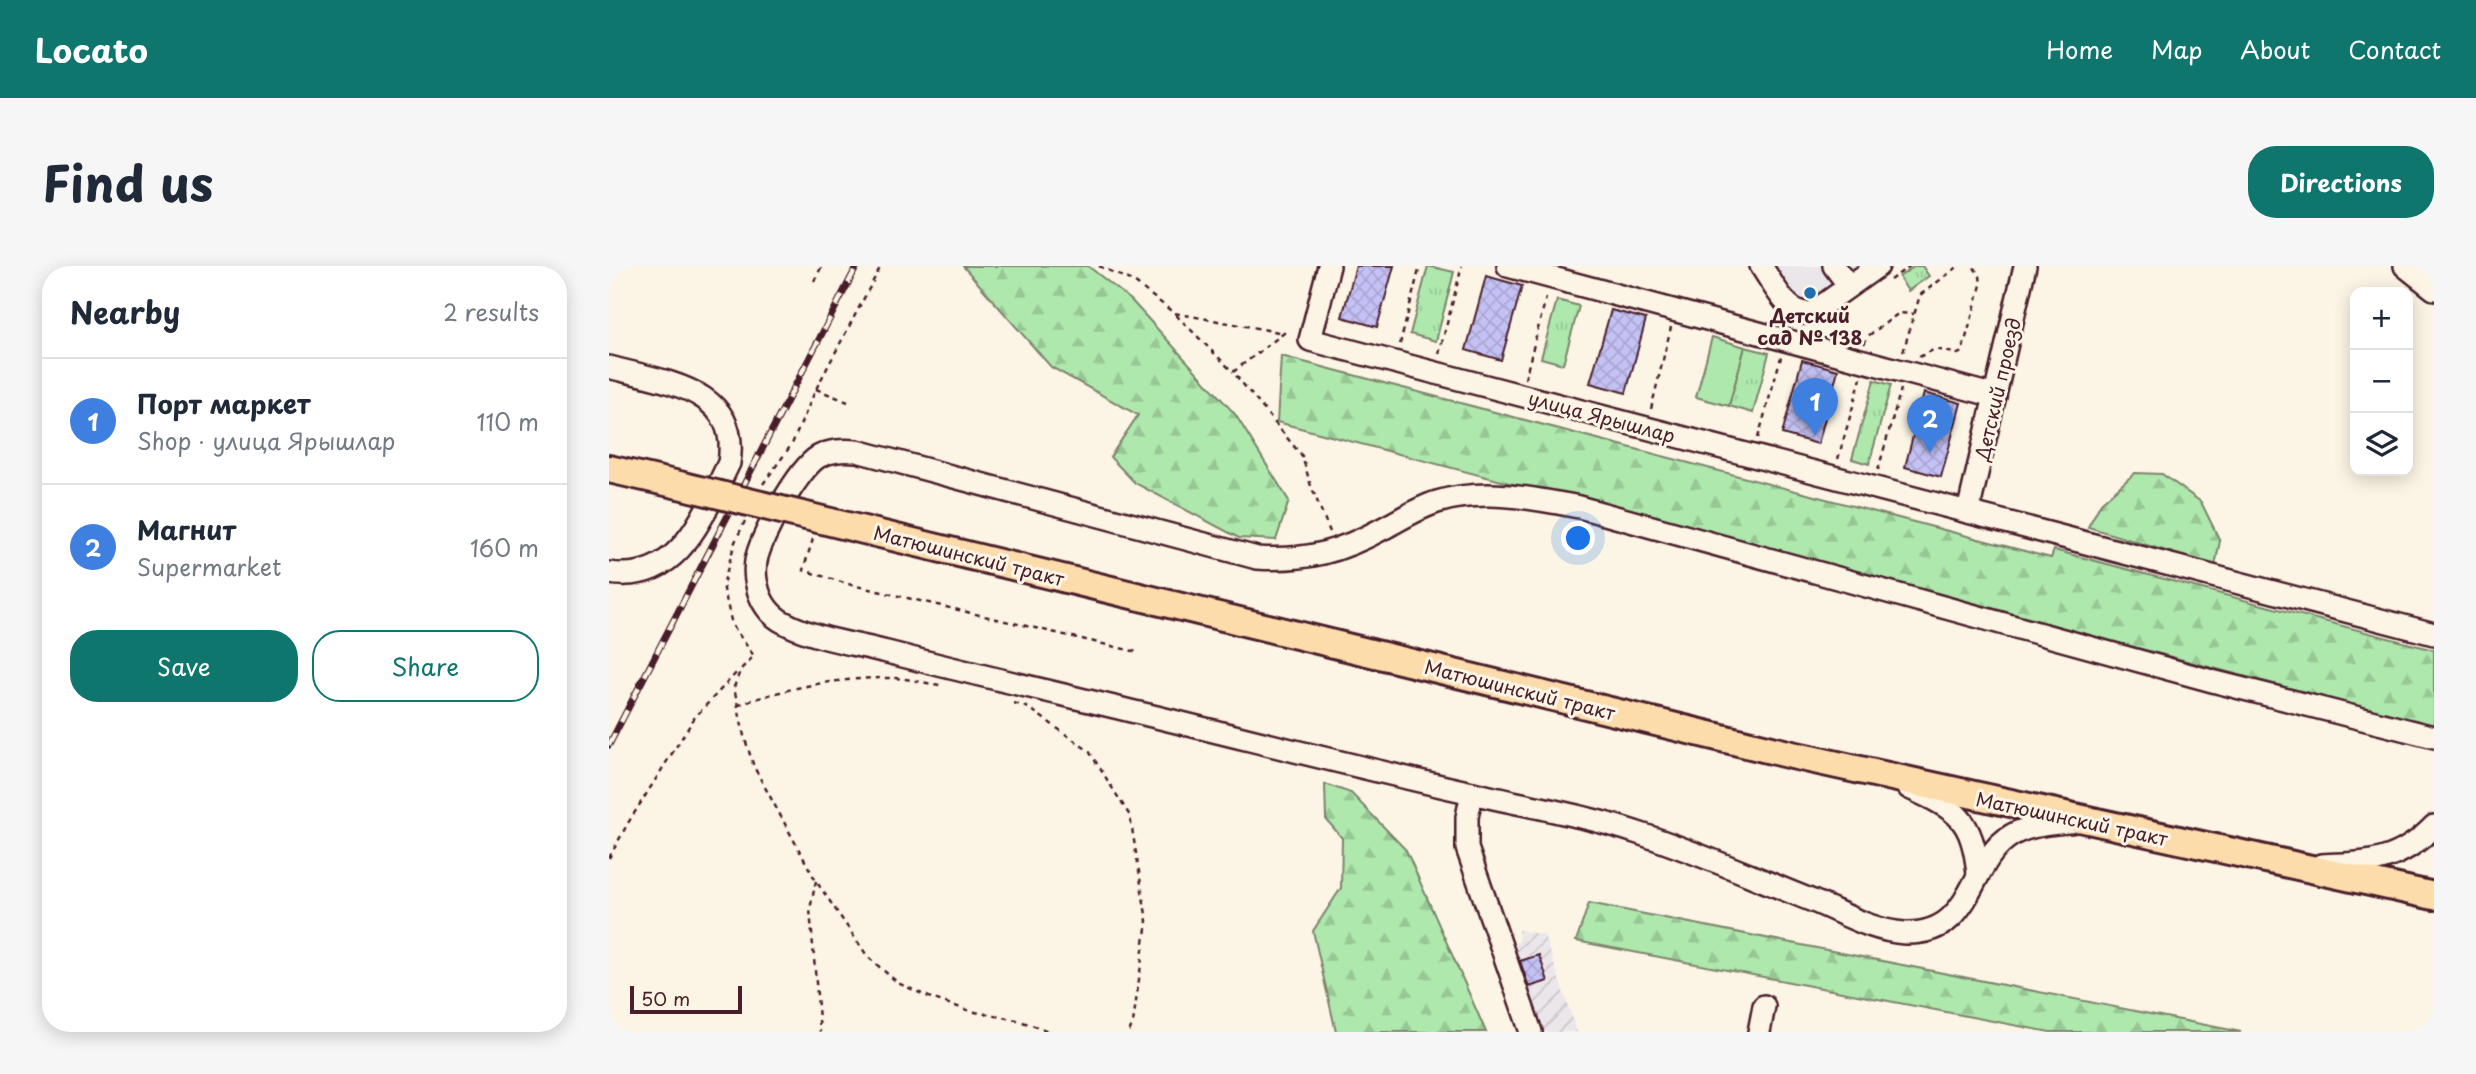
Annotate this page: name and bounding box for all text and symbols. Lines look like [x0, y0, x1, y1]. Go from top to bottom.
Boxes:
text: Locato [35, 24, 148, 74]
text: Home [2046, 31, 2113, 67]
text: Map [2151, 31, 2202, 67]
text: About [2240, 31, 2310, 67]
text: Contact [2348, 31, 2441, 67]
text: Find us [42, 145, 213, 219]
button: Directions [2248, 146, 2434, 218]
marker: Детский сад № 138 [1802, 285, 1818, 301]
map controls [2350, 287, 2413, 476]
button: + [2350, 287, 2413, 350]
text: Nearby [70, 289, 180, 334]
text: 2 results [443, 294, 539, 329]
place label: Детский сад № 138 [1758, 301, 1863, 351]
street label: Детский проезд [1967, 315, 2027, 464]
button: − [2350, 350, 2413, 413]
pin: 1 [1792, 378, 1838, 436]
street label: улица Ярышлар [1525, 383, 1679, 449]
text: Порт маркет [137, 384, 310, 423]
pin: 2 [1907, 395, 1953, 453]
text: 1 [88, 404, 99, 439]
text: 110 m [477, 404, 539, 439]
button: layers [2350, 413, 2413, 476]
text: Shop · улица Ярышлар [137, 423, 395, 458]
text: Магнит [137, 510, 236, 549]
street label: Матюшинский тракт [871, 518, 1068, 592]
your location [1561, 521, 1595, 555]
text: 2 [85, 530, 101, 565]
text: 160 m [470, 530, 539, 565]
text: Supermarket [137, 549, 281, 584]
button: Save [70, 630, 298, 702]
button: Share [312, 630, 539, 702]
street label: Матюшинский тракт [1422, 652, 1619, 726]
street label: Матюшинский тракт [1973, 784, 2171, 852]
scale bar [630, 983, 742, 1015]
text: 50 m [641, 984, 690, 1012]

